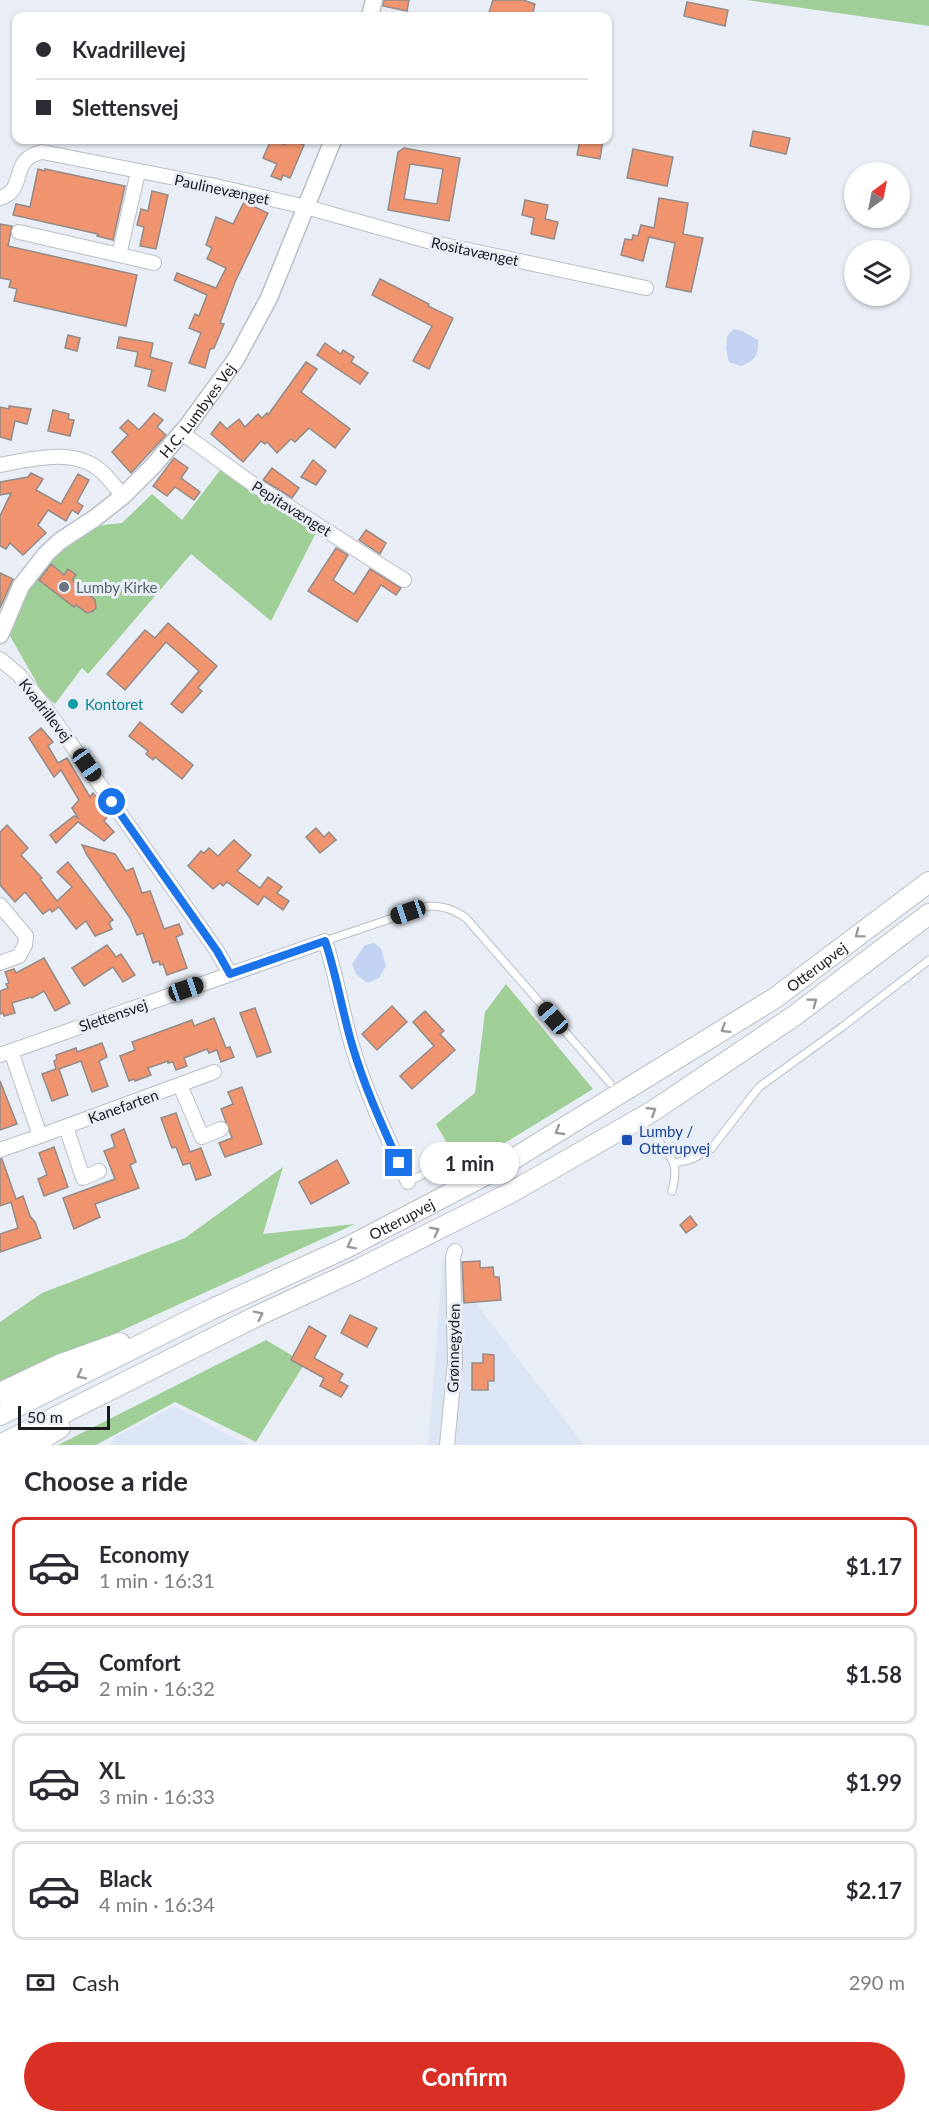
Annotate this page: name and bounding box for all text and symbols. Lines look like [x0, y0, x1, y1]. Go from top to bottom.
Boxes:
text: Kvadrillevej [72, 36, 186, 63]
text: Slettensvej [72, 94, 179, 121]
north arrow [844, 162, 910, 228]
map controls [844, 162, 910, 306]
street label: Paulinevænget [173, 170, 272, 208]
street label: Rositavænget [430, 233, 521, 269]
button: layers [844, 240, 910, 306]
street label: H.C. Lumbyes Vej [155, 360, 239, 461]
street label: Pepitavænget [249, 476, 336, 540]
place label: Lumby Kirke [76, 578, 158, 596]
marker: Lumby Kirke [57, 580, 71, 594]
street label: Kvadrillevej [16, 675, 76, 745]
place label: Kontoret [85, 695, 144, 713]
marker: Kontoret [66, 697, 80, 711]
car [69, 745, 105, 785]
route start [98, 788, 125, 815]
car [388, 898, 428, 926]
one-way arrow [855, 927, 866, 938]
street label: Otterupvej [783, 938, 850, 995]
car [166, 975, 206, 1003]
street label: Slettensvej [76, 995, 150, 1035]
one-way arrow [806, 998, 817, 1009]
car [534, 999, 572, 1037]
one-way arrow [721, 1022, 731, 1034]
street label: Kanefarten [85, 1085, 161, 1127]
one-way arrow [646, 1107, 656, 1119]
place label: Lumby / Otterupvej [639, 1122, 710, 1157]
one-way arrow [555, 1124, 565, 1136]
marker: Lumby / Otterupvej [620, 1133, 634, 1147]
callout: 1 min [420, 1142, 519, 1184]
route end [385, 1149, 412, 1176]
text: 1 min [445, 1151, 494, 1175]
street label: Otterupvej [366, 1194, 437, 1243]
one-way arrow [428, 1227, 439, 1238]
one-way arrow [347, 1238, 358, 1250]
street label: Grønnegyden [443, 1303, 463, 1393]
one-way arrow [252, 1311, 263, 1323]
one-way arrow [76, 1367, 87, 1379]
scale bar [18, 1403, 110, 1430]
text: 50 m [27, 1407, 63, 1426]
text: Choose a ride [24, 1464, 188, 1497]
icon: car [27, 1540, 81, 1594]
text: Economy [99, 1541, 189, 1568]
text: $1.17 [846, 1553, 902, 1580]
text: 1 min · 16:31 [99, 1568, 215, 1592]
icon: car [27, 1648, 81, 1702]
text: Comfort [99, 1649, 181, 1676]
text: $1.58 [846, 1661, 902, 1688]
text: 2 min · 16:32 [99, 1676, 215, 1700]
icon: car [27, 1756, 81, 1810]
text: XL [99, 1757, 125, 1784]
text: $1.99 [846, 1769, 902, 1796]
text: 3 min · 16:33 [99, 1784, 215, 1808]
icon: car [27, 1864, 81, 1918]
text: Black [99, 1865, 152, 1892]
text: $2.17 [846, 1877, 902, 1904]
text: 4 min · 16:34 [99, 1892, 215, 1916]
icon: cash [24, 1966, 57, 1999]
text: Cash [72, 1969, 119, 1996]
text: 290 m [849, 1970, 905, 1994]
button: Confirm [24, 2042, 905, 2111]

